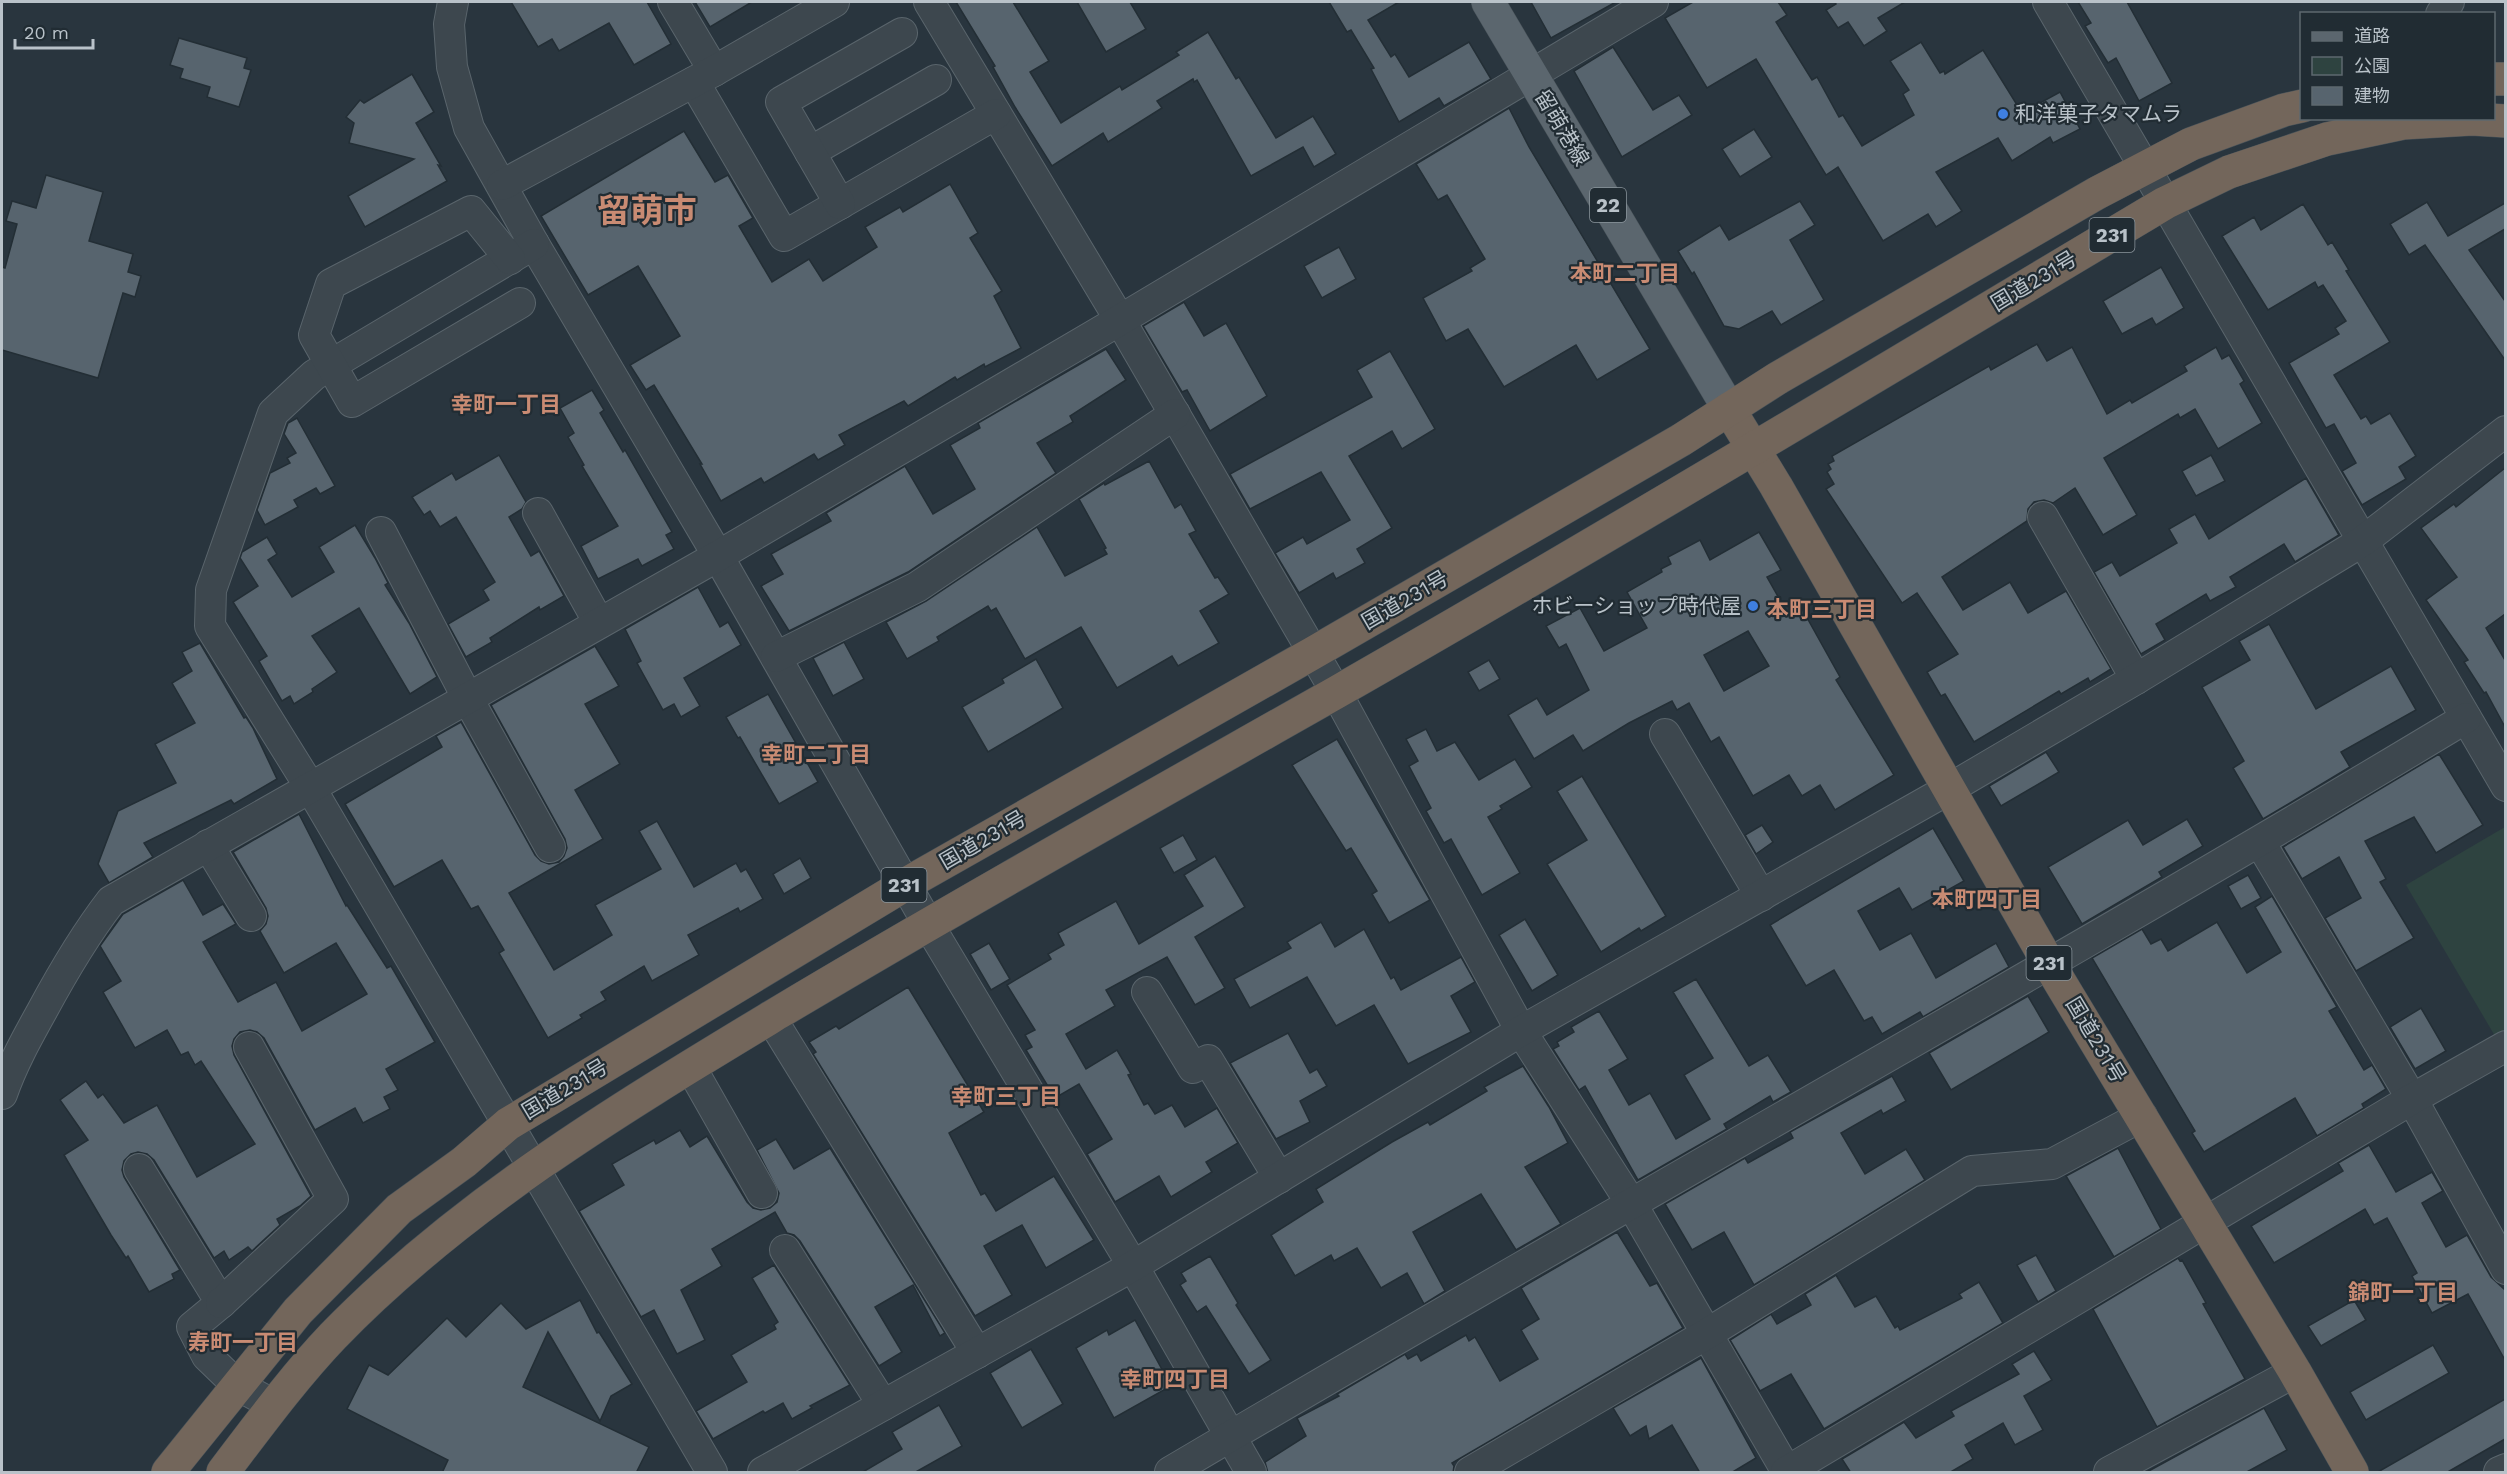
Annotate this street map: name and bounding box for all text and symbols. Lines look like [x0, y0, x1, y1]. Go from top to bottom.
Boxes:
scale bar [15, 12, 93, 50]
legend [2300, 12, 2495, 120]
text: 20 m [24, 22, 69, 43]
text: 道路 [2354, 25, 2390, 46]
text: 公園 [2354, 55, 2390, 76]
street label: 留萌港線 [1530, 85, 1595, 170]
text: 建物 [2354, 85, 2390, 106]
place label: 和洋菓子タマムラ [2015, 101, 2182, 126]
marker: 和洋菓子タマムラ [1996, 107, 2010, 121]
road number: 22 [1590, 188, 1626, 222]
district label: 留萌市 [598, 191, 697, 230]
road number: 231 [2090, 218, 2134, 252]
street label: 国道231号 [1986, 245, 2081, 316]
district label: 本町二丁目 [1570, 261, 1680, 286]
district label: 幸町一丁目 [451, 392, 561, 417]
street label: 国道231号 [1357, 565, 1452, 634]
place label: ホビーショップ時代屋 [1531, 593, 1741, 618]
district label: 本町三丁目 [1767, 597, 1877, 622]
marker: ホビーショップ時代屋 [1746, 599, 1760, 613]
district label: 幸町二丁目 [761, 742, 871, 767]
street label: 国道231号 [935, 805, 1030, 874]
road number: 231 [882, 868, 926, 902]
district label: 本町四丁目 [1932, 887, 2042, 912]
road number: 231 [2026, 946, 2072, 980]
street label: 国道231号 [2061, 992, 2132, 1087]
street label: 国道231号 [517, 1053, 612, 1124]
district label: 幸町三丁目 [951, 1084, 1061, 1109]
district label: 錦町一丁目 [2348, 1280, 2458, 1305]
district label: 寿町一丁目 [188, 1330, 298, 1355]
district label: 幸町四丁目 [1120, 1367, 1230, 1392]

